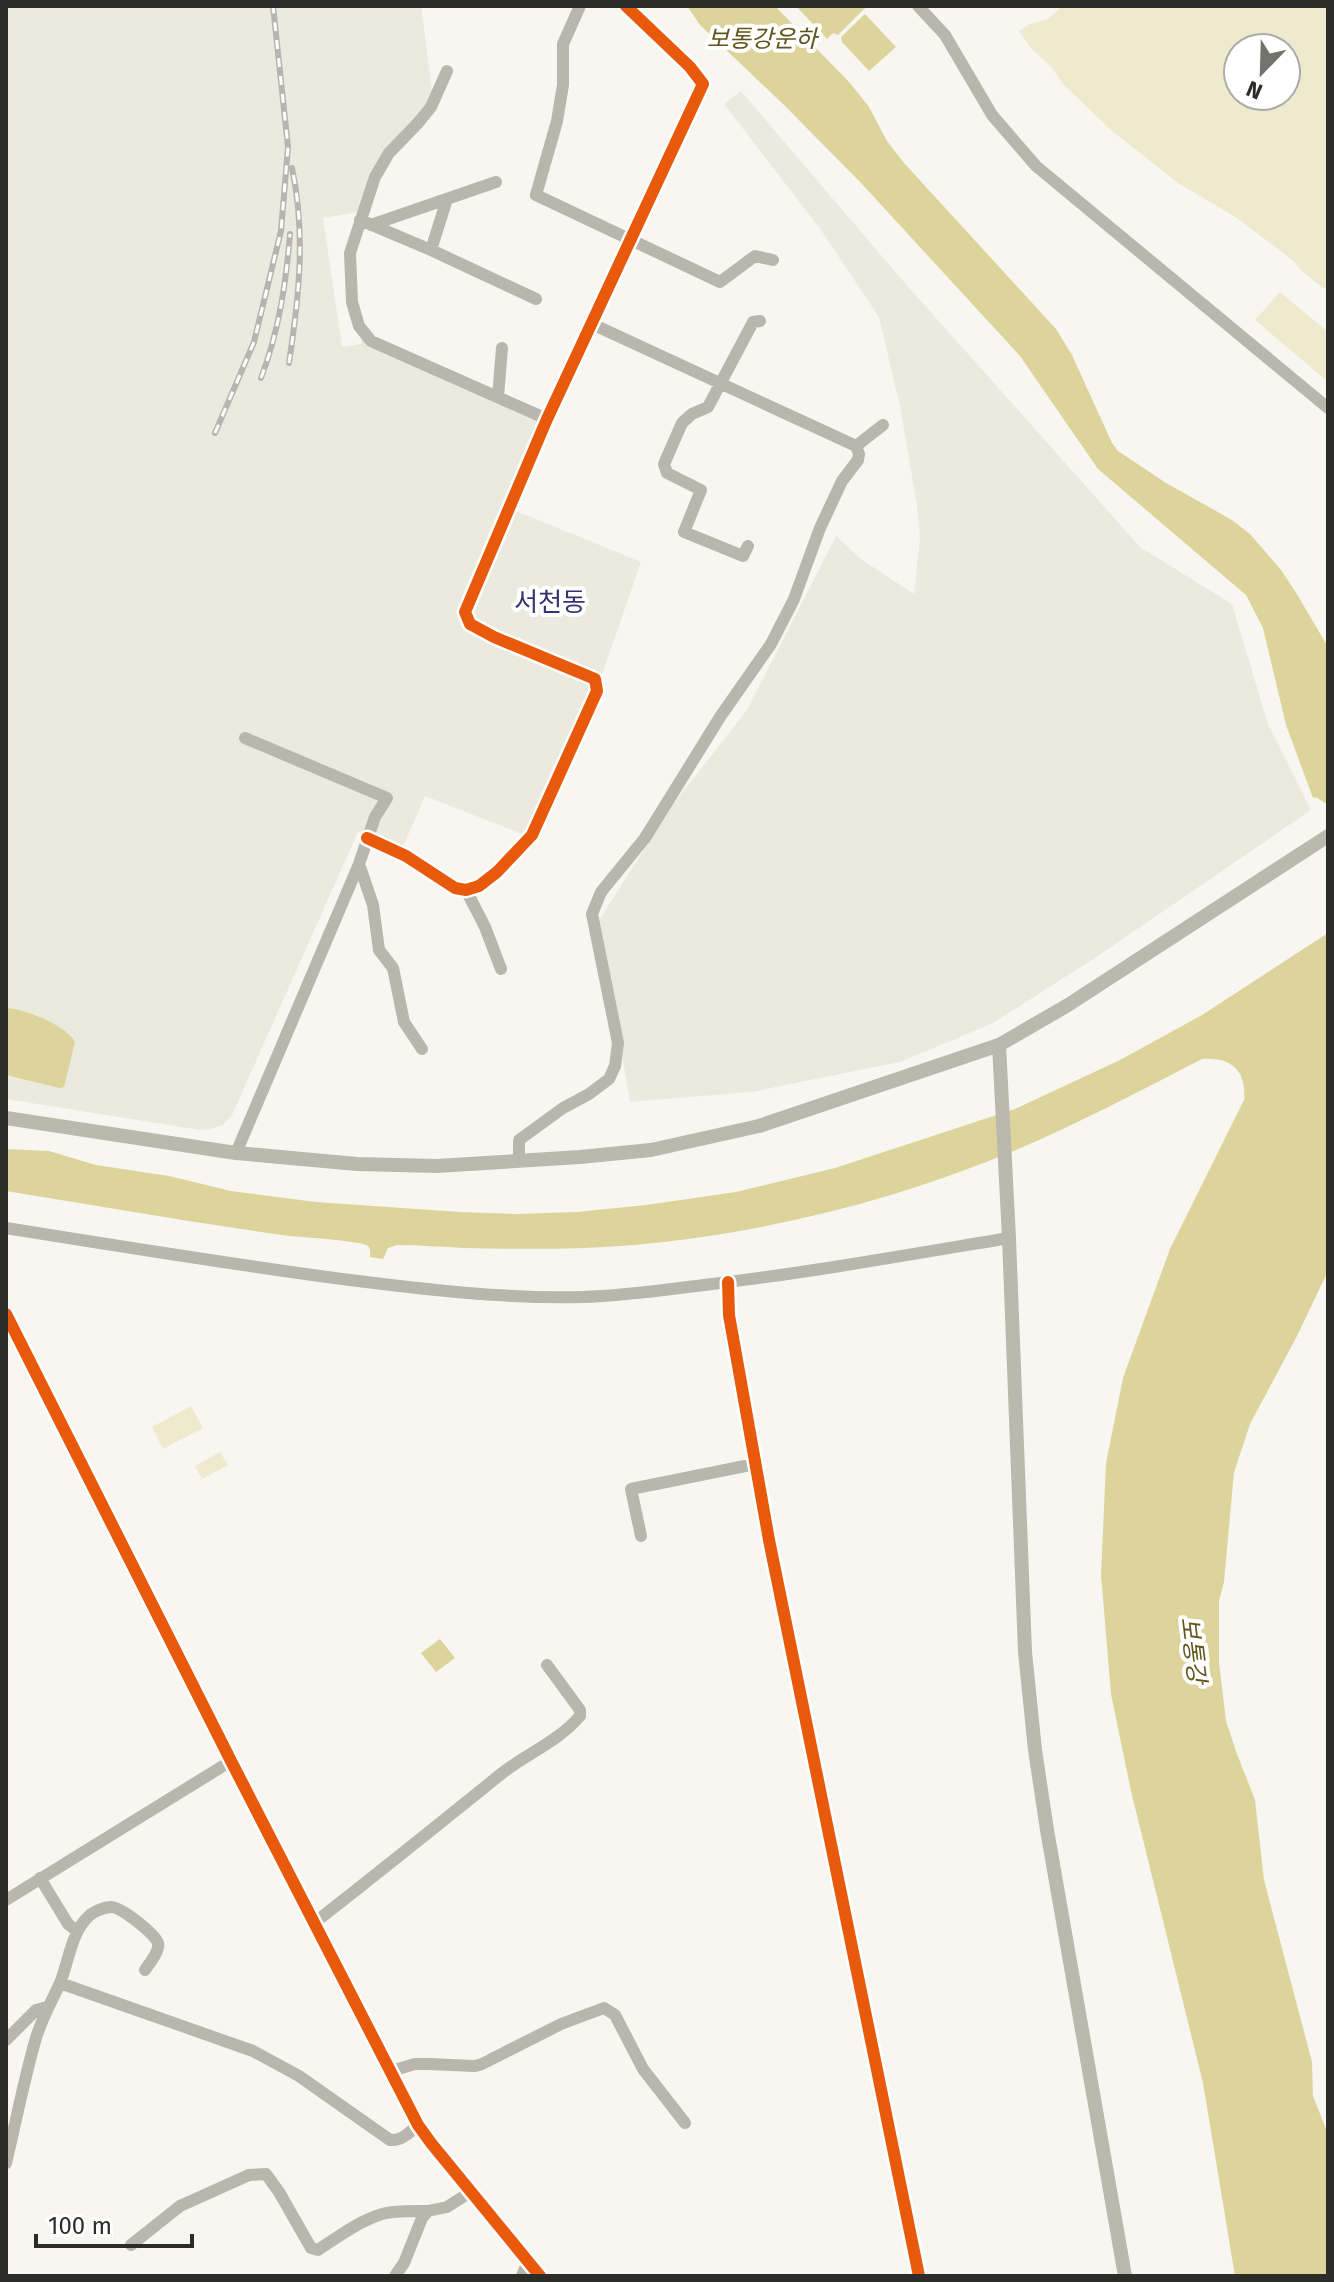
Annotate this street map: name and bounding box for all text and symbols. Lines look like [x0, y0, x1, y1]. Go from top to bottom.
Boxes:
water label: 보통강운하 [707, 25, 820, 53]
north arrow [1222, 32, 1302, 112]
text: N [1242, 75, 1266, 105]
district label: 서천동 [514, 587, 586, 618]
water label: 보통강 [1175, 1615, 1211, 1687]
scale bar [36, 2198, 192, 2248]
text: 100 m [48, 2212, 112, 2240]

